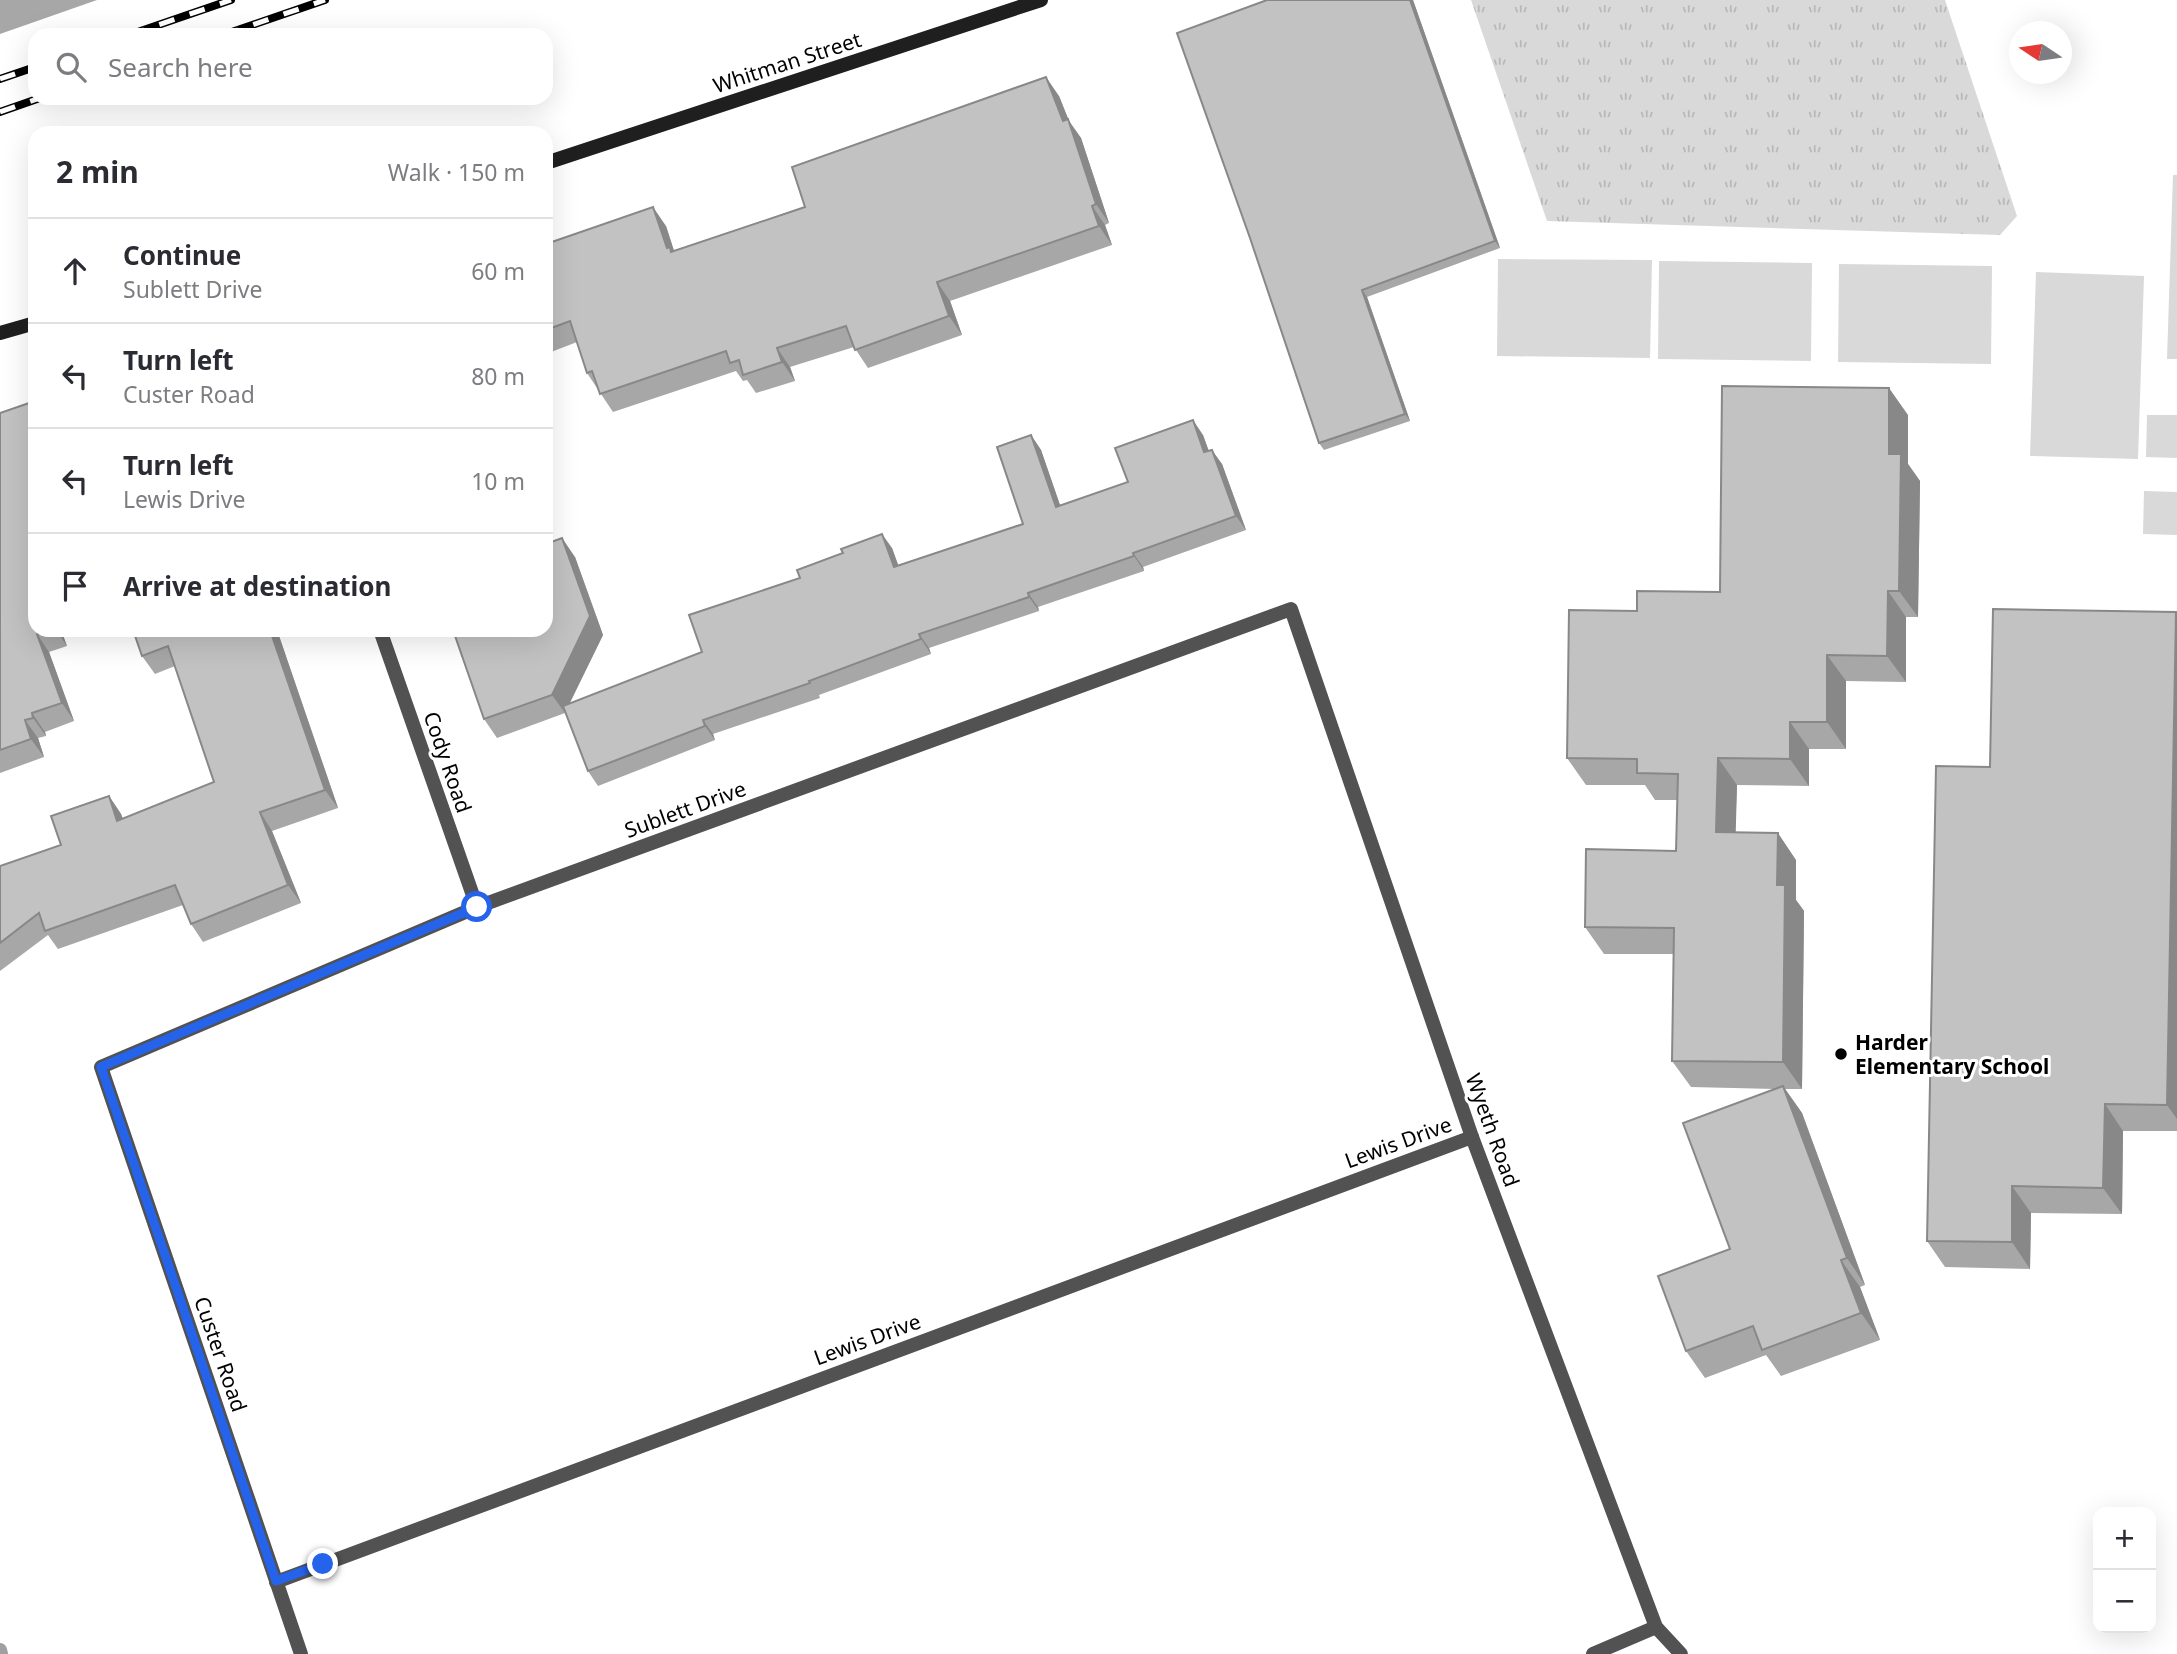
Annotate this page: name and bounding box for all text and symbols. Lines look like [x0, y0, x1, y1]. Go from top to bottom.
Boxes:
north arrow [2009, 21, 2072, 84]
street label: Whitman Street [709, 25, 865, 99]
search box [28, 28, 553, 105]
icon: search [52, 48, 90, 86]
text: Search here [108, 49, 253, 85]
text: 2 min [56, 151, 139, 192]
text: Walk · 150 m [388, 156, 525, 188]
text: Continue [123, 237, 241, 273]
icon: ahead [56, 252, 94, 290]
text: 60 m [471, 255, 525, 287]
text: Sublett Drive [123, 273, 262, 305]
text: Turn left [123, 342, 234, 378]
icon: left [56, 357, 94, 395]
text: 80 m [471, 360, 525, 392]
text: Custer Road [123, 378, 255, 410]
text: Turn left [123, 447, 234, 483]
icon: left [56, 462, 94, 500]
text: 10 m [471, 465, 525, 497]
text: Lewis Drive [123, 483, 245, 515]
icon: arrive [56, 567, 94, 605]
text: Arrive at destination [123, 568, 392, 604]
street label: Cody Road [418, 708, 478, 816]
street label: Sublett Drive [620, 774, 750, 844]
route start [461, 891, 492, 922]
place label: Harder Elementary School [1855, 1028, 2049, 1080]
marker: Harder Elementary School [1833, 1046, 1849, 1062]
street label: Wyeth Road [1460, 1069, 1526, 1191]
street label: Lewis Drive [1341, 1110, 1455, 1174]
street label: Custer Road [188, 1293, 254, 1415]
street label: Lewis Drive [810, 1307, 924, 1371]
map controls [2093, 1507, 2156, 1633]
button: + [2093, 1507, 2156, 1570]
route end [307, 1548, 338, 1579]
button: − [2093, 1570, 2156, 1633]

